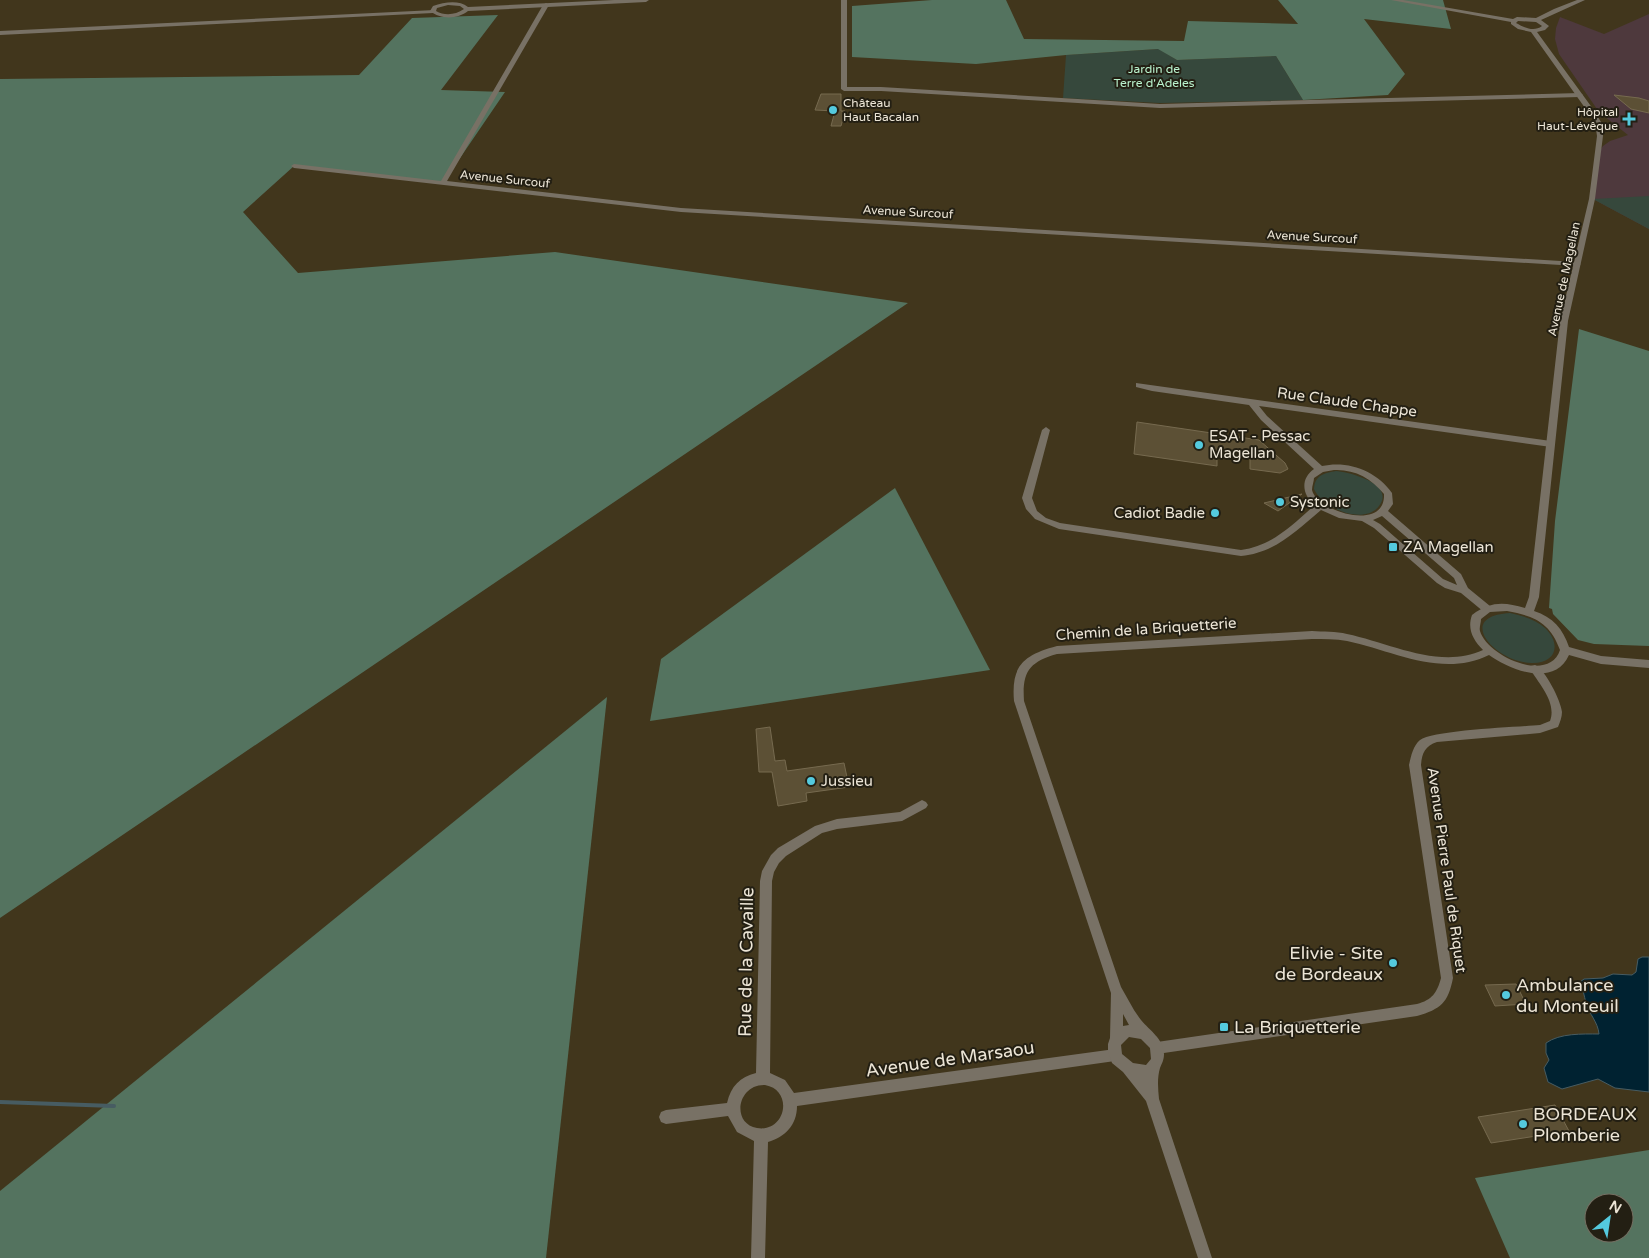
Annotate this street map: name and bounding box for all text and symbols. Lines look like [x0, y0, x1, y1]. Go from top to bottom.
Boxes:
park label: Jardin de Terre d'Adeles [1113, 62, 1195, 90]
place label: Château Haut Bacalan [843, 96, 919, 124]
marker: Château Haut Bacalan [827, 104, 839, 116]
place label: Hôpital Haut-Lévêque [1537, 105, 1618, 133]
marker: Hôpital Haut-Lévêque [1622, 112, 1636, 126]
street label: Avenue Surcouf [459, 167, 551, 191]
street label: Avenue Surcouf [862, 203, 954, 221]
street label: Avenue de Magellan [1545, 221, 1583, 337]
street label: Avenue Surcouf [1266, 228, 1358, 246]
street label: Rue Claude Chappe [1276, 383, 1418, 421]
place label: ESAT - Pessac Magellan [1209, 427, 1310, 462]
marker: ESAT - Pessac Magellan [1193, 439, 1205, 451]
place label: Systonic [1290, 493, 1350, 511]
marker: Systonic [1274, 496, 1286, 508]
place label: Cadiot Badie [1114, 504, 1205, 522]
marker: Cadiot Badie [1209, 507, 1221, 519]
place label: ZA Magellan [1403, 538, 1494, 556]
marker: ZA Magellan [1387, 541, 1399, 553]
street label: Chemin de la Briquetterie [1055, 614, 1237, 644]
street label: Avenue Pierre Paul de Riquet [1424, 766, 1470, 974]
place label: Jussieu [821, 772, 873, 790]
marker: Jussieu [805, 775, 817, 787]
street label: Rue de la Cavaille [734, 887, 758, 1037]
place label: Elivie - Site de Bordeaux [1275, 942, 1383, 985]
marker: Elivie - Site de Bordeaux [1387, 957, 1399, 969]
place label: Ambulance du Monteuil [1516, 974, 1619, 1017]
marker: Ambulance du Monteuil [1500, 989, 1512, 1001]
place label: La Briquetterie [1234, 1016, 1361, 1038]
marker: La Briquetterie [1218, 1021, 1230, 1033]
street label: Avenue de Marsaou [864, 1036, 1036, 1082]
place label: BORDEAUX Plomberie [1533, 1103, 1637, 1146]
marker: BORDEAUX Plomberie [1517, 1118, 1529, 1130]
north arrow [1584, 1193, 1634, 1243]
text: N [1606, 1197, 1624, 1217]

